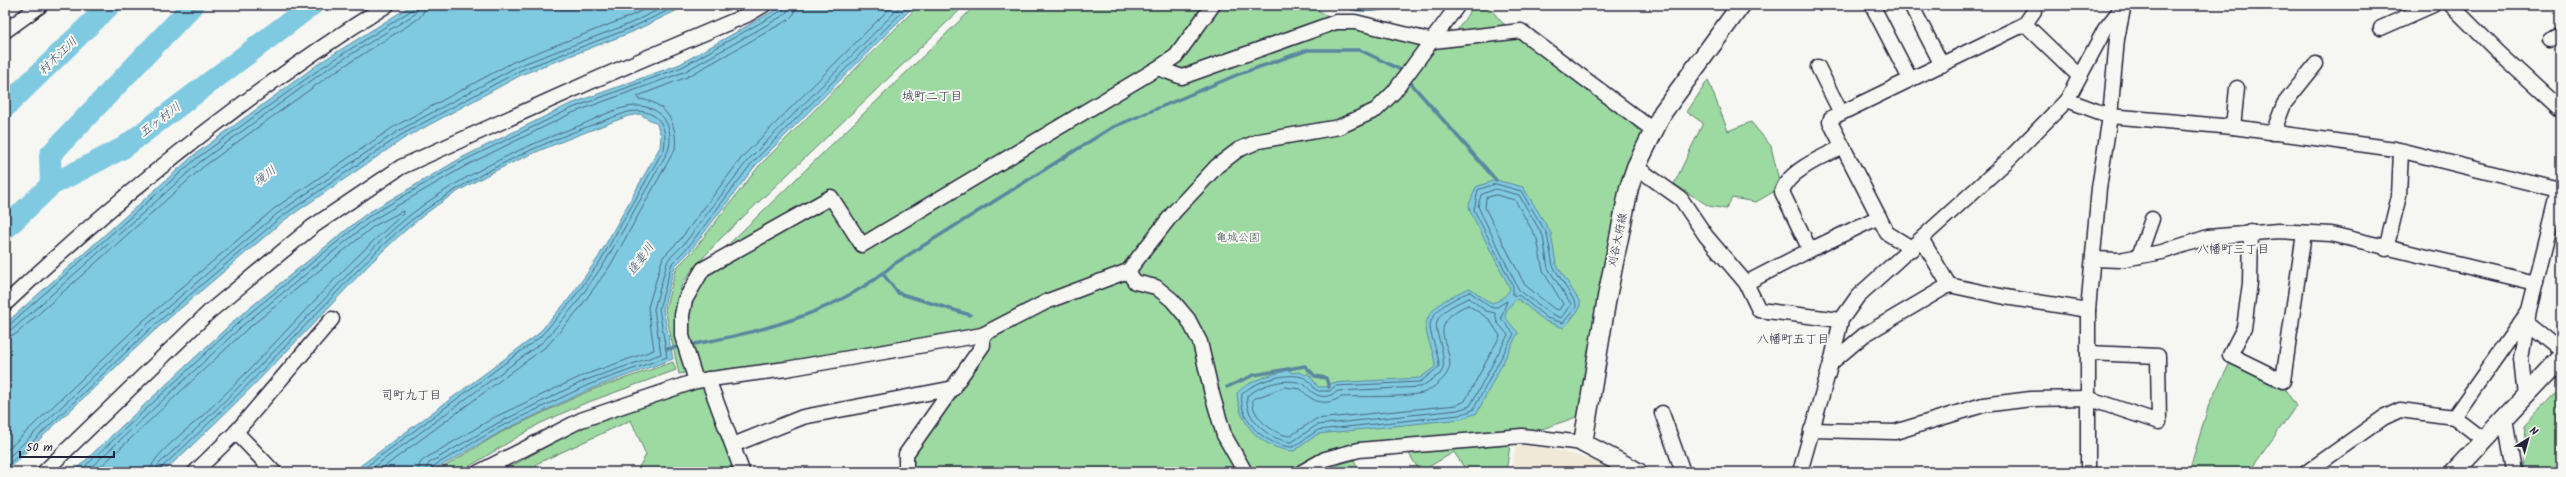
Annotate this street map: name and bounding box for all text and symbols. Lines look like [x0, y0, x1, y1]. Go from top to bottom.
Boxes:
water label: 村木江川 [34, 32, 82, 80]
district label: 城町二丁目 [902, 87, 962, 106]
water label: 五ヶ村川 [135, 98, 185, 142]
water label: 境川 [250, 161, 280, 191]
street label: 刈谷大府線 [1603, 211, 1633, 269]
park label: 亀城公園 [1216, 229, 1260, 247]
water label: 逢妻川 [623, 239, 659, 279]
district label: 八幡町三丁目 [2197, 240, 2269, 259]
district label: 八幡町五丁目 [1757, 330, 1829, 349]
district label: 司町九丁目 [381, 386, 441, 405]
north arrow [2508, 419, 2548, 459]
text: N [2525, 423, 2542, 441]
scale bar [20, 433, 114, 459]
text: 50 m [26, 438, 53, 457]

